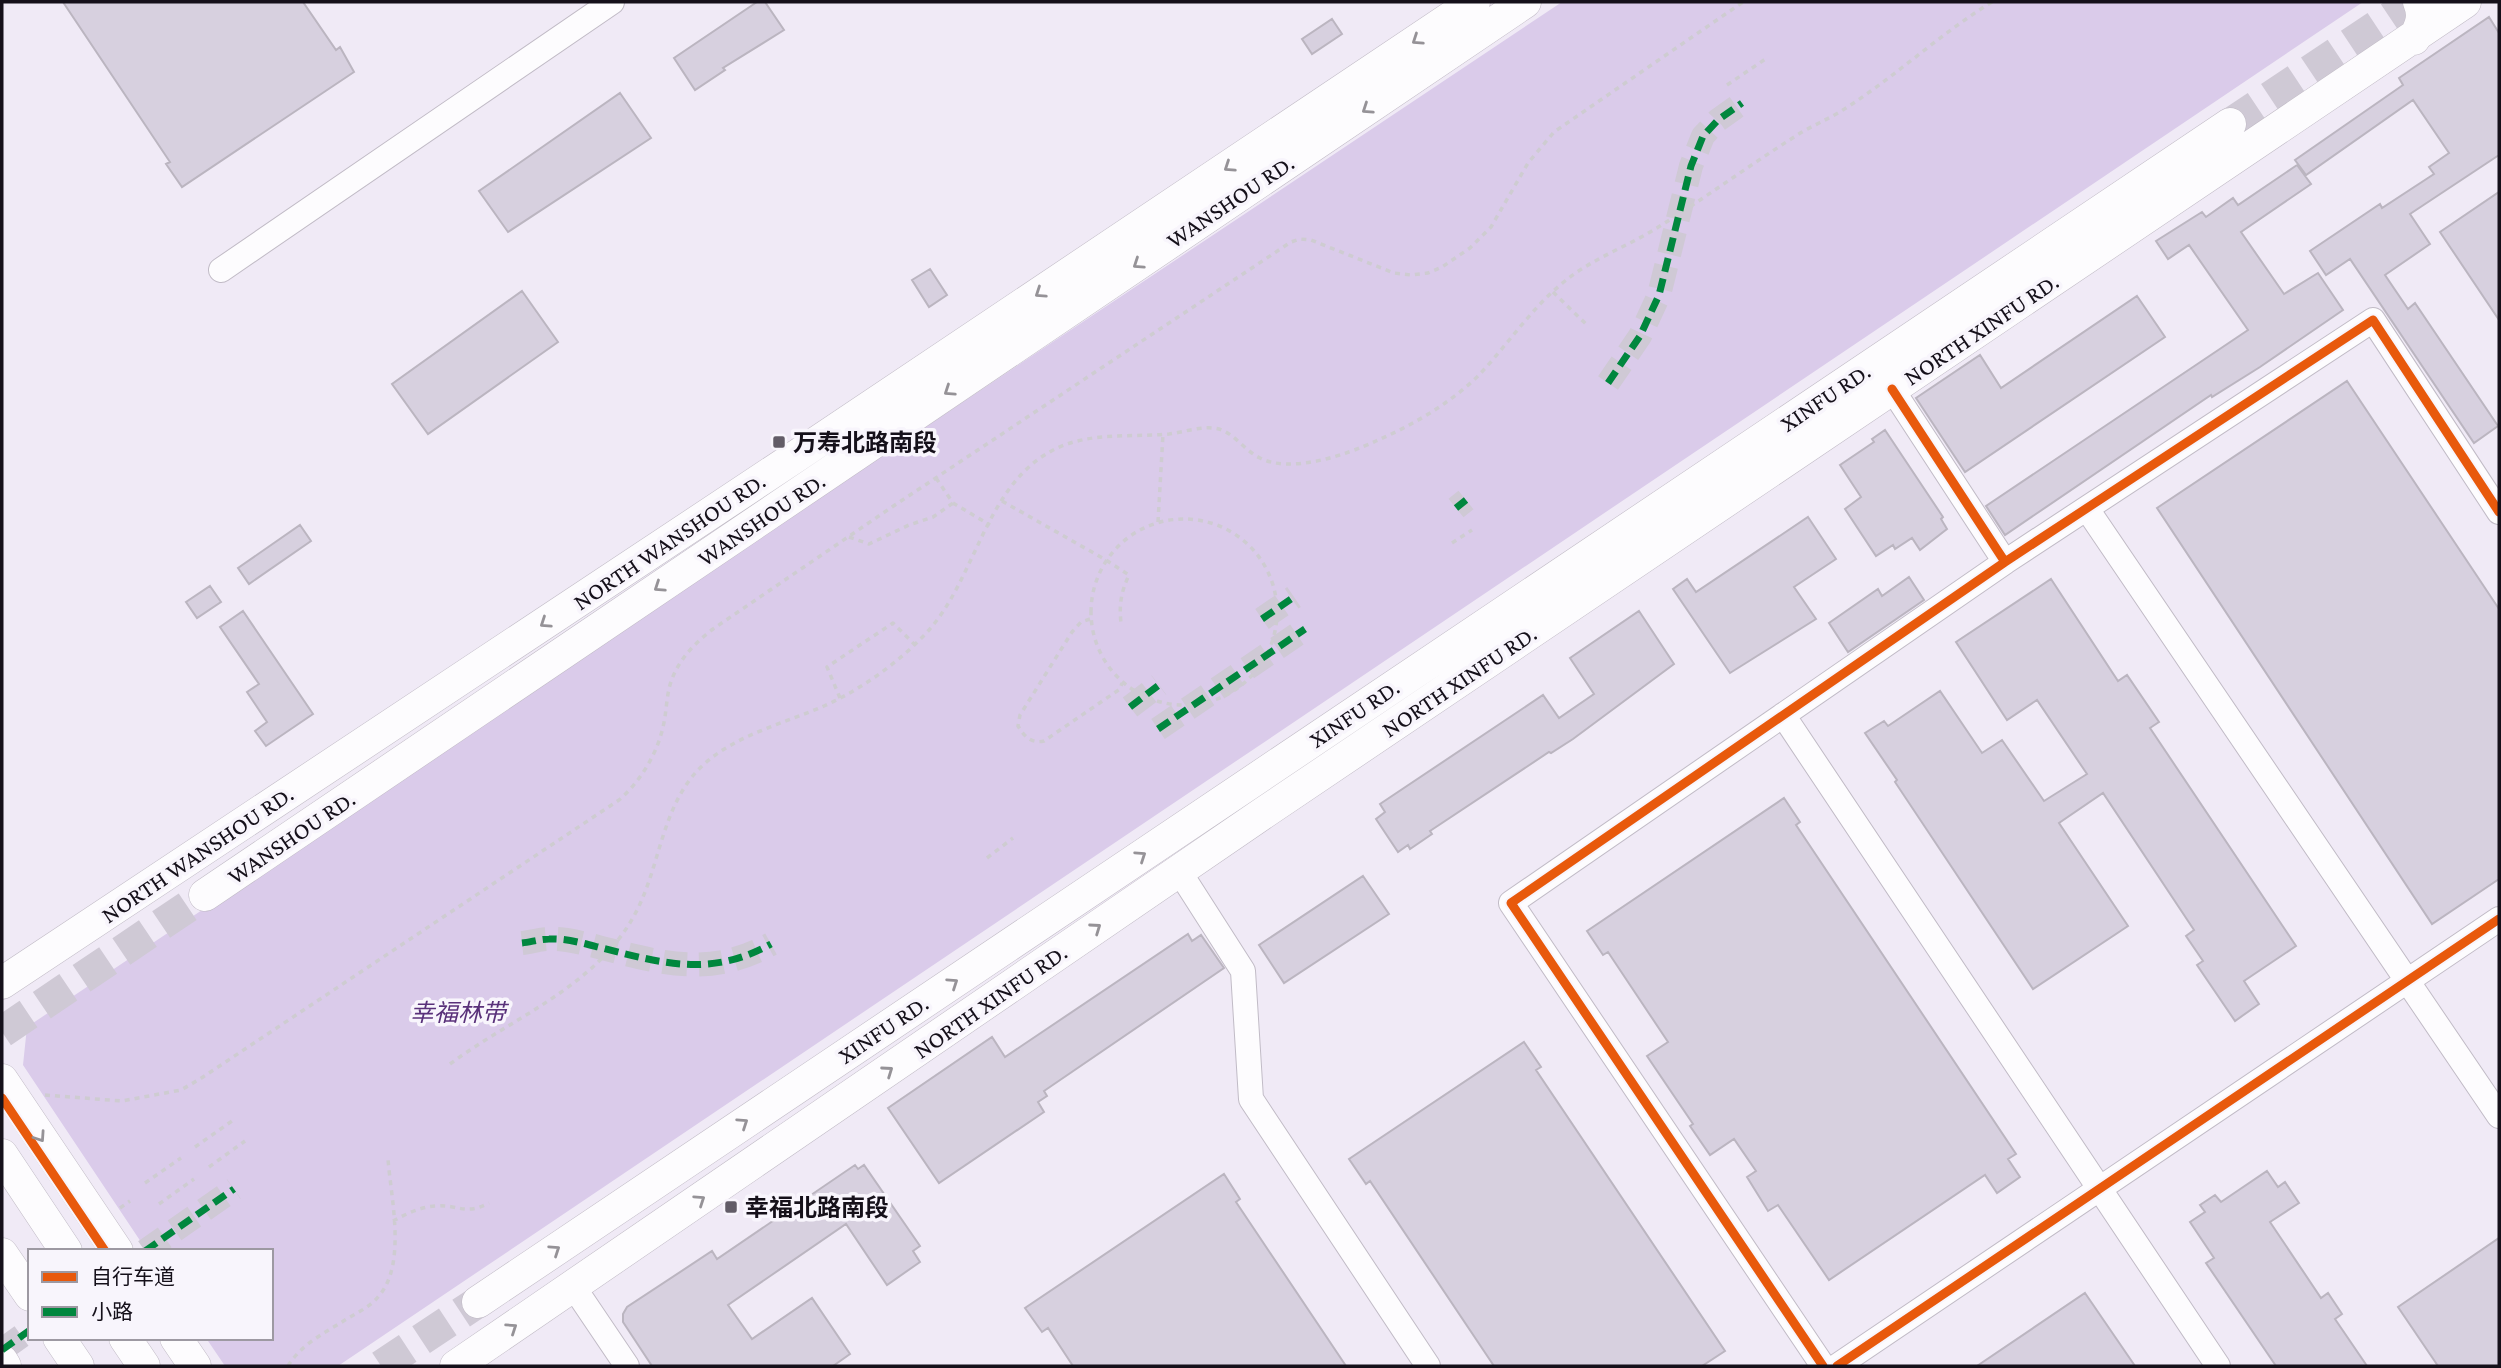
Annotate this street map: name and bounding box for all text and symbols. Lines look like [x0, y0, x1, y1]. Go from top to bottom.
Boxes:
one-way arrow [1412, 32, 1425, 45]
one-way arrow [1361, 101, 1374, 114]
street label: WANSHOU RD. [1161, 148, 1299, 254]
one-way arrow [1223, 158, 1236, 171]
one-way arrow [1132, 256, 1145, 269]
street label: NORTH XINFU RD. [1899, 267, 2063, 391]
one-way arrow [1034, 285, 1047, 298]
street label: XINFU RD. [1775, 357, 1875, 437]
one-way arrow [944, 383, 957, 395]
place label: 万寿北路南段 [793, 429, 937, 456]
marker: 万寿北路南段 [771, 434, 787, 450]
street label: WANSHOU RD. [692, 466, 830, 572]
street label: NORTH WANSHOU RD. [568, 467, 770, 615]
one-way arrow [654, 579, 667, 592]
one-way arrow [539, 615, 552, 628]
street label: NORTH XINFU RD. [1377, 619, 1541, 743]
street label: XINFU RD. [1304, 673, 1404, 753]
street label: NORTH WANSHOU RD. [96, 780, 298, 928]
street label: WANSHOU RD. [222, 784, 360, 890]
one-way arrow [1134, 851, 1147, 864]
one-way arrow [1088, 924, 1101, 937]
street label: NORTH XINFU RD. [908, 938, 1072, 1064]
one-way arrow [945, 978, 958, 991]
street label: XINFU RD. [833, 989, 933, 1069]
park label: 幸福林带 [410, 999, 510, 1026]
one-way arrow [880, 1067, 893, 1079]
one-way arrow [736, 1118, 749, 1131]
one-way arrow [32, 1129, 44, 1142]
place label: 幸福北路南段 [745, 1194, 889, 1221]
one-way arrow [692, 1195, 705, 1208]
marker: 幸福北路南段 [723, 1199, 739, 1215]
one-way arrow [547, 1245, 560, 1258]
legend [28, 1249, 273, 1340]
text: 自行车道 [91, 1265, 175, 1289]
text: 小路 [91, 1300, 133, 1324]
one-way arrow [504, 1324, 517, 1336]

